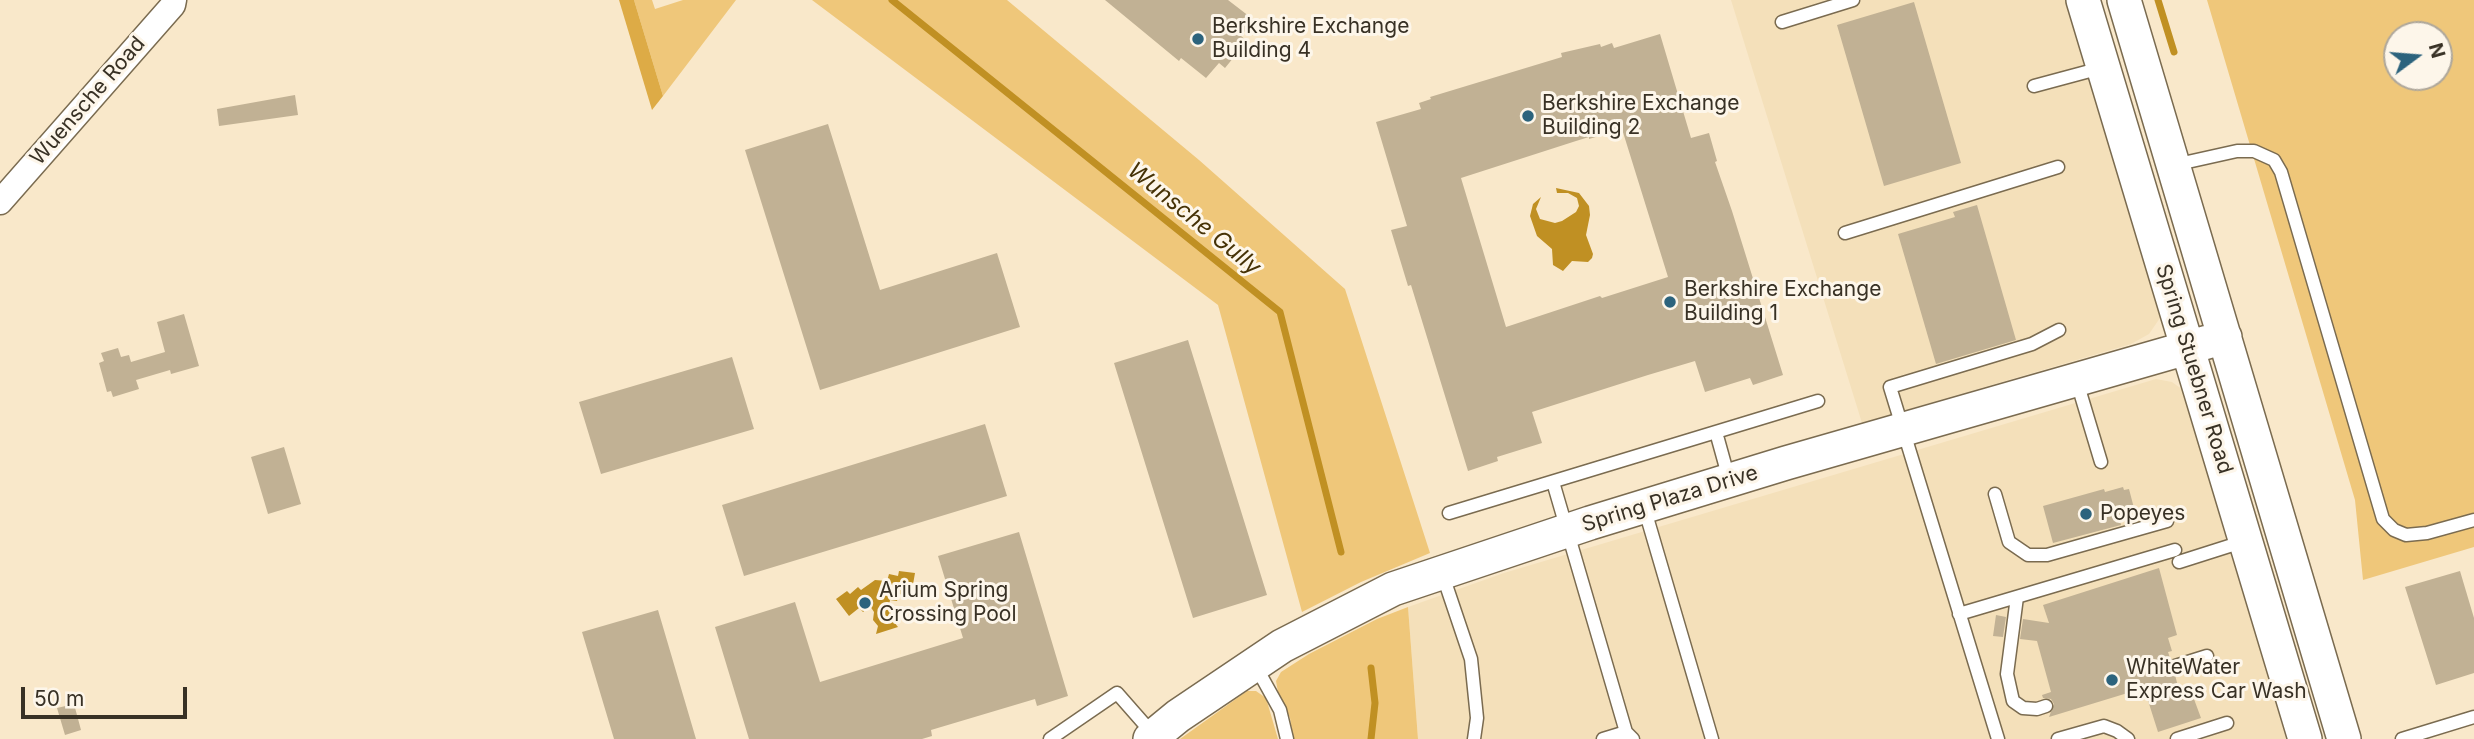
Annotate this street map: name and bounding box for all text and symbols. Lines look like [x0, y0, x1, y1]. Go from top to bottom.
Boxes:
place label: Berkshire Exchange Building 4 [1212, 14, 1409, 64]
north arrow [2383, 21, 2453, 91]
marker: Berkshire Exchange Building 4 [1190, 31, 1206, 47]
street label: Wuensche Road [25, 32, 151, 170]
text: N [2424, 40, 2450, 61]
place label: Berkshire Exchange Building 2 [1542, 91, 1739, 141]
marker: Berkshire Exchange Building 2 [1520, 108, 1536, 124]
water label: Wunsche Gully [1122, 157, 1266, 281]
street label: Spring Stuebner Road [2150, 261, 2238, 477]
place label: Berkshire Exchange Building 1 [1684, 277, 1881, 327]
marker: Berkshire Exchange Building 1 [1662, 294, 1678, 310]
street label: Spring Plaza Drive [1579, 460, 1761, 538]
place label: Popeyes [2100, 501, 2185, 527]
marker: Popeyes [2078, 506, 2094, 522]
place label: Arium Spring Crossing Pool [879, 578, 1017, 628]
marker: Arium Spring Crossing Pool [857, 595, 873, 611]
place label: WhiteWater Express Car Wash [2126, 655, 2307, 705]
scale bar [24, 672, 191, 716]
marker: WhiteWater Express Car Wash [2104, 672, 2120, 688]
text: 50 m [34, 686, 84, 711]

